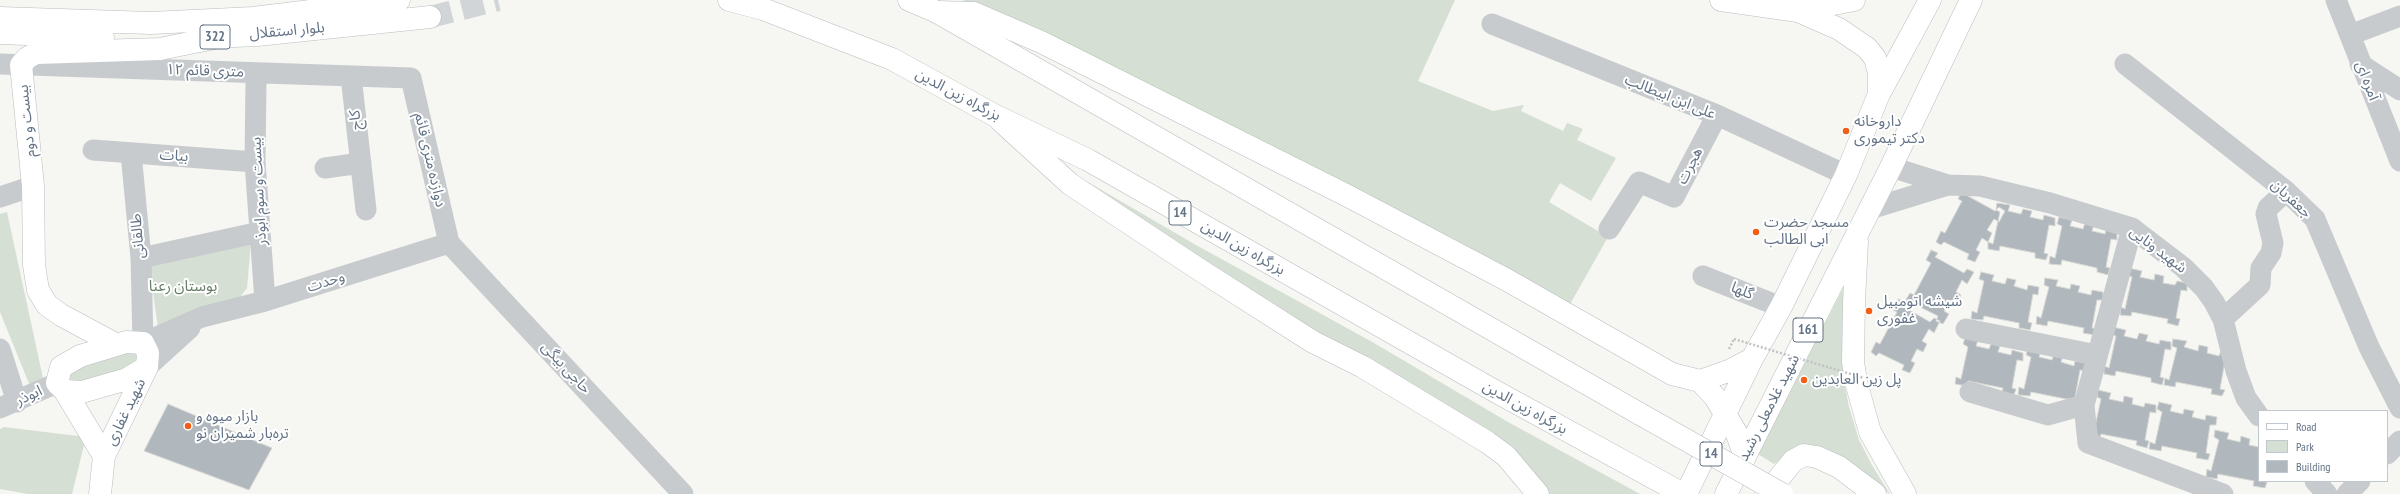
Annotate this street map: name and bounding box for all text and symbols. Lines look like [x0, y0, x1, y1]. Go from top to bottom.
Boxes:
street label: بلوار استقلال [249, 19, 325, 43]
road number: 322 [200, 25, 230, 49]
street label: آمره ای [2351, 59, 2383, 103]
street label: ۱۲ متری قائم [166, 61, 244, 81]
street label: بزرگراه زین الدین [912, 65, 1004, 125]
street label: علی ابن ابیطالب [1622, 71, 1718, 123]
street label: بیست و دوم [14, 84, 40, 158]
street label: کاج [346, 109, 366, 131]
street label: دوازده متری قائم [410, 111, 450, 209]
place label: داروخانه دکتر تیموری [1854, 113, 1925, 148]
marker: داروخانه دکتر تیموری [1841, 126, 1851, 136]
street label: بیست و سوم ابوذر [247, 136, 271, 246]
street label: هجرت [1673, 145, 1707, 187]
street label: بیات [159, 146, 189, 166]
street label: جعفریان [2267, 176, 2315, 222]
road number: 14 [1169, 201, 1191, 225]
street label: طالقانی [127, 213, 149, 259]
place label: مسجد حضرت ابی الطالب [1764, 214, 1849, 249]
street label: بزرگراه زین الدین [1198, 217, 1288, 279]
street label: شهید ونایی [2126, 223, 2190, 277]
marker: مسجد حضرت ابی الطالب [1751, 227, 1761, 237]
street label: وحدت [305, 268, 347, 296]
park label: بوستان رعنا [149, 278, 217, 296]
street label: گلها [1728, 278, 1756, 304]
place label: شیشه اتومبیل غفوری [1877, 293, 1962, 328]
marker: شیشه اتومبیل غفوری [1864, 306, 1874, 316]
road number: 161 [1793, 318, 1823, 342]
street label: حاجی بیگی [537, 338, 595, 398]
street label: شهید غلامعلی رشید [1734, 352, 1804, 464]
place label: پل زین العابدین [1812, 371, 1901, 389]
marker: پل زین العابدین [1799, 375, 1809, 385]
street label: شهید غفاری [102, 376, 150, 448]
street label: بزرگراه زین الدین [1480, 377, 1570, 439]
street label: ابوذر [13, 382, 45, 410]
place label: بازار میوه و تره‌بار شمیران نو [196, 408, 289, 443]
legend [2258, 410, 2388, 482]
text: Road [2296, 419, 2316, 434]
marker: بازار میوه و تره‌بار شمیران نو [183, 421, 193, 431]
text: Park [2296, 439, 2314, 454]
road number: 14 [1700, 442, 1722, 466]
text: Building [2296, 459, 2331, 474]

